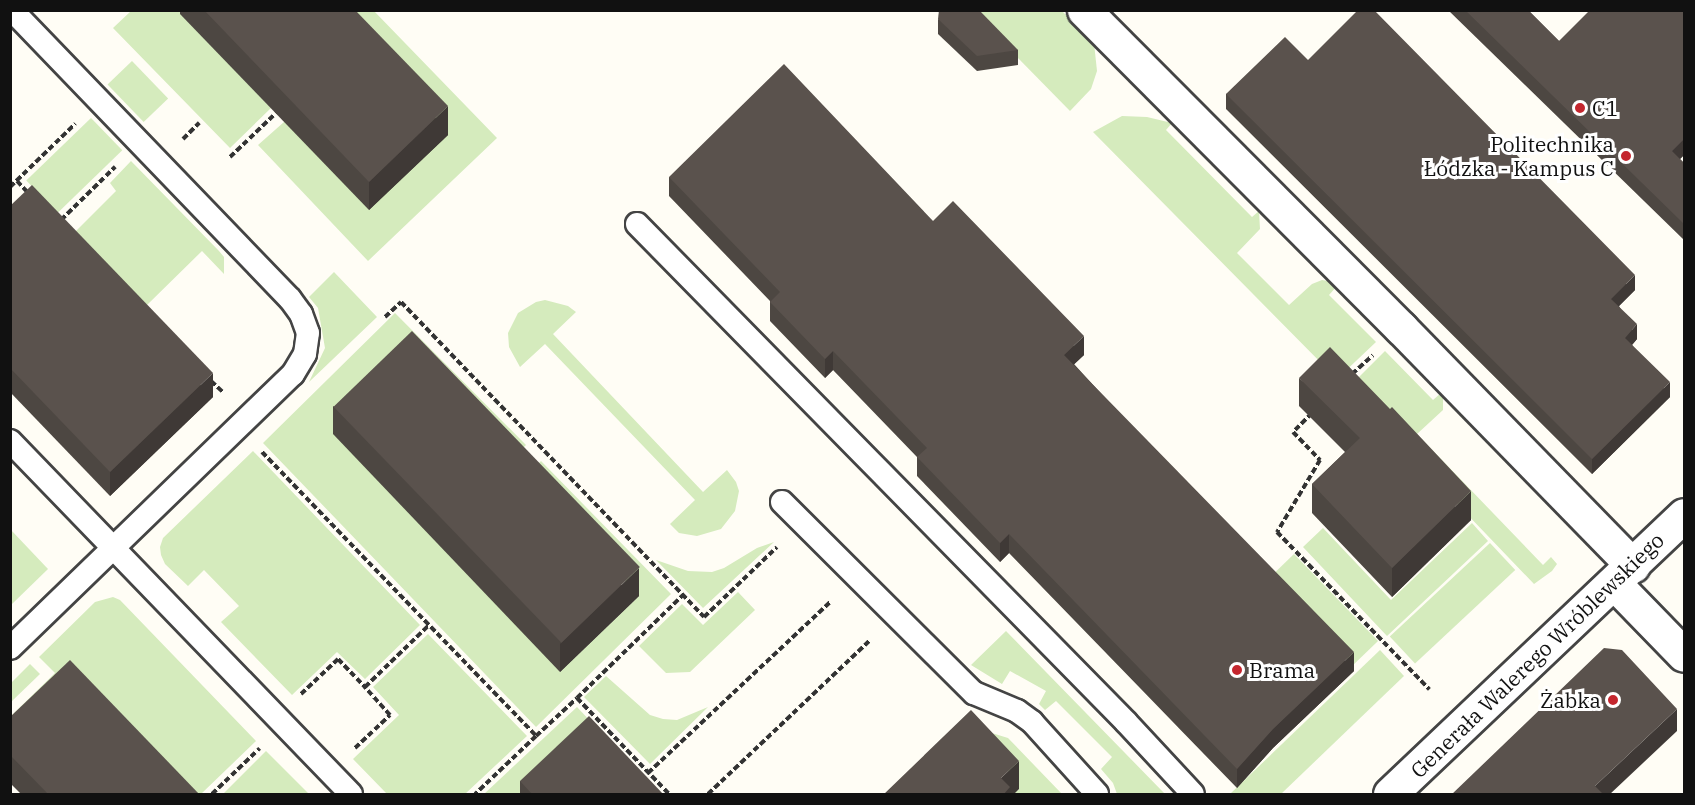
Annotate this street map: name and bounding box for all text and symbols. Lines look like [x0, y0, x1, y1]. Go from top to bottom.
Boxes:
place label: C1 [1592, 95, 1618, 121]
marker: C1 [1573, 101, 1587, 115]
place label: Politechnika Łódzka - Kampus C [1424, 131, 1614, 181]
marker: Politechnika Łódzka - Kampus C [1619, 149, 1633, 163]
street label: Generała Walerego Wróblewskiego [1405, 527, 1669, 783]
place label: Brama [1249, 657, 1315, 683]
marker: Brama [1230, 663, 1244, 677]
place label: Żabka [1540, 687, 1601, 713]
marker: Żabka [1606, 693, 1620, 707]

